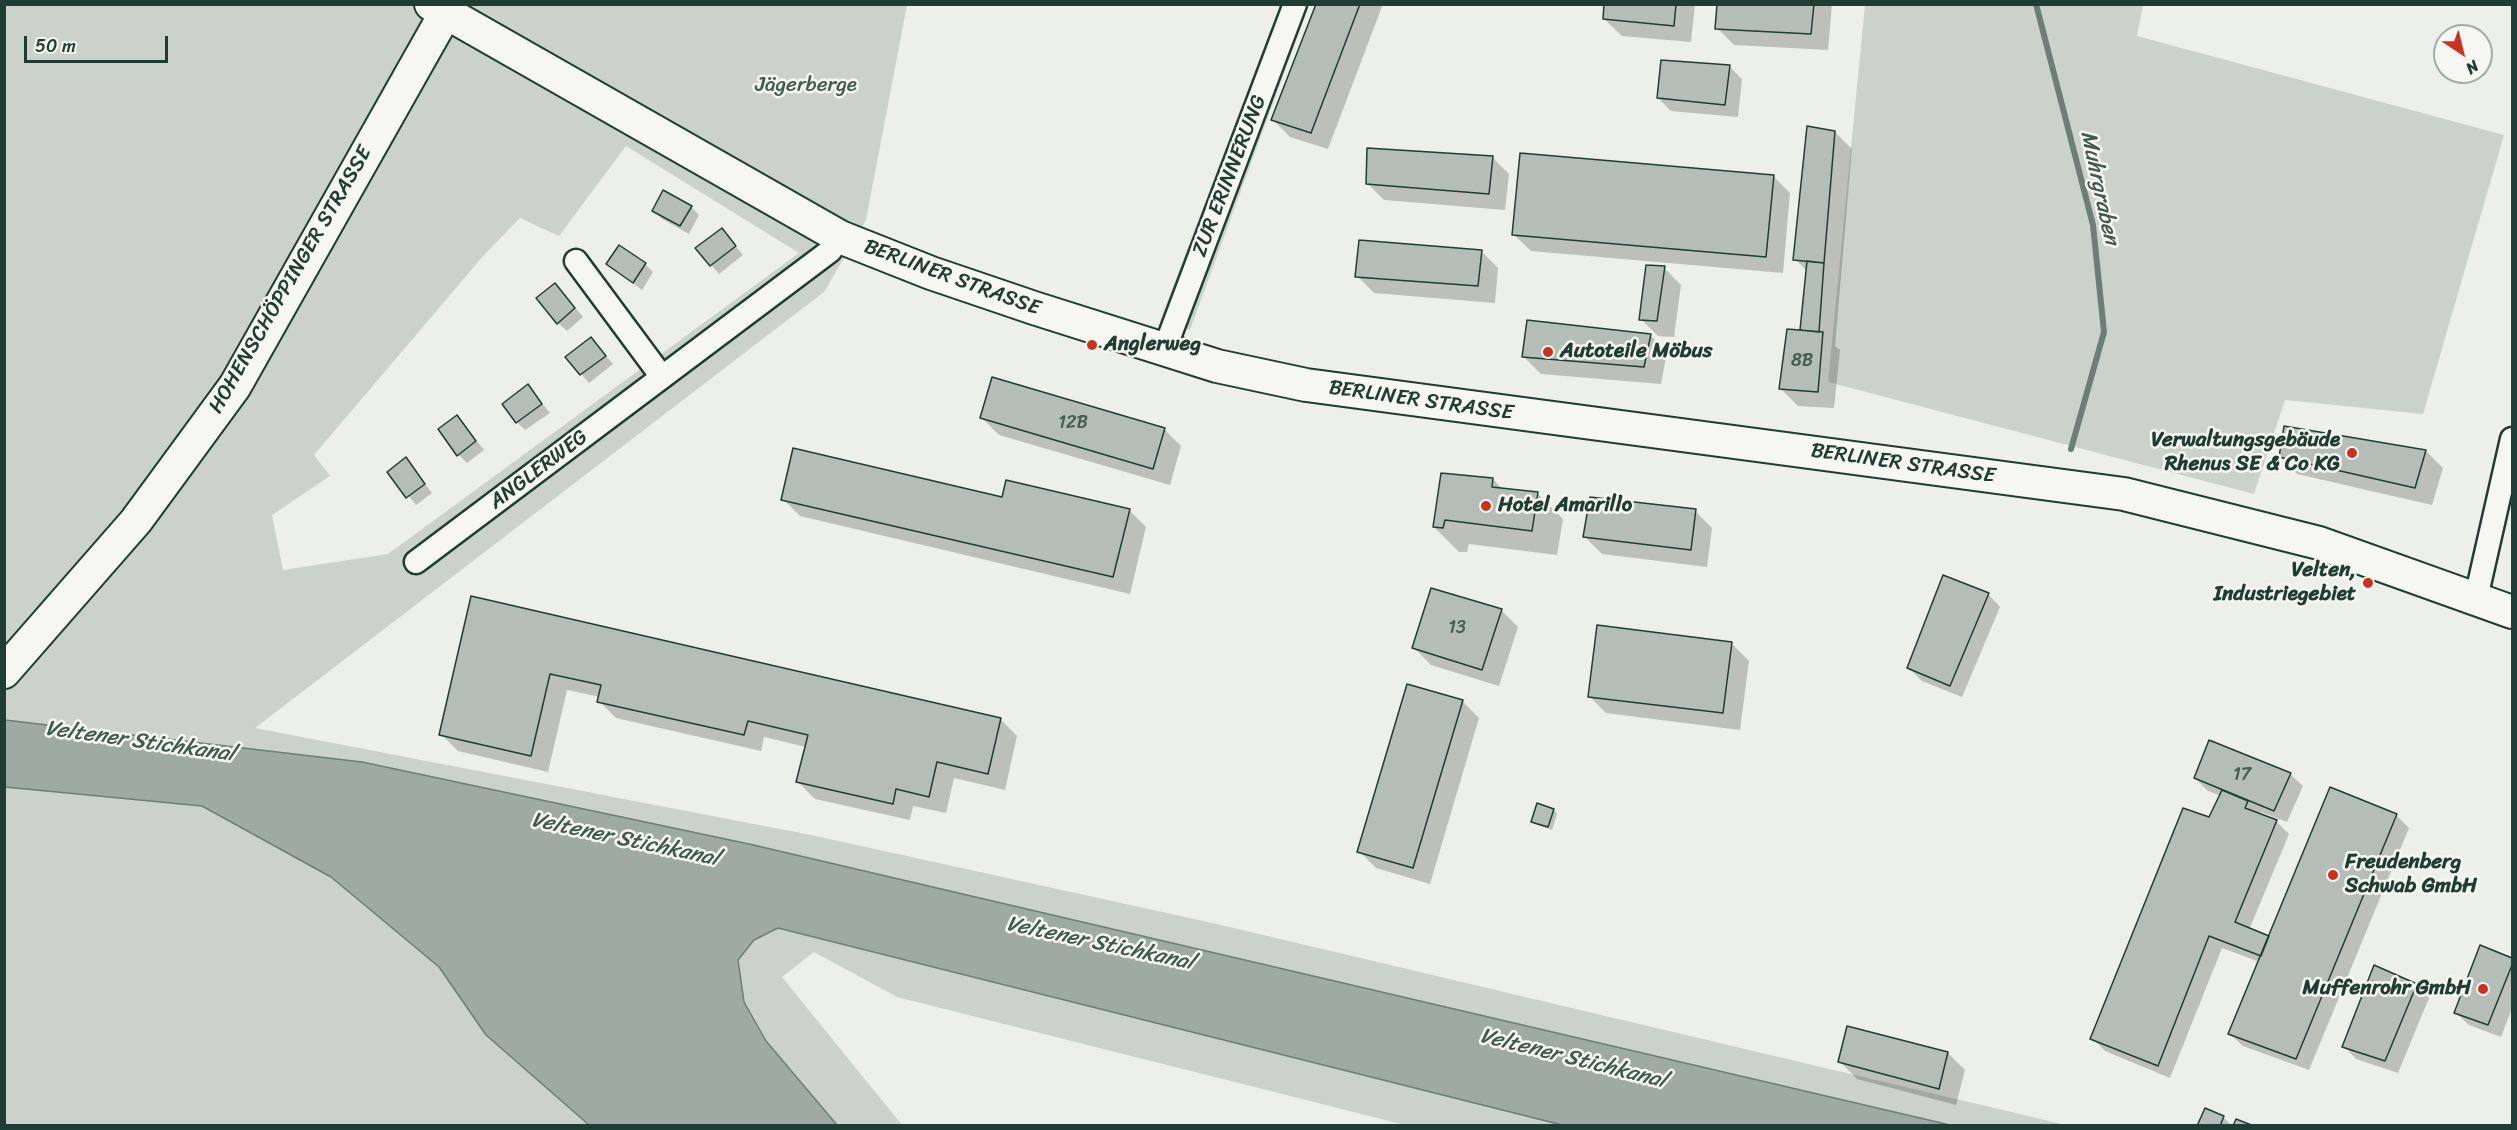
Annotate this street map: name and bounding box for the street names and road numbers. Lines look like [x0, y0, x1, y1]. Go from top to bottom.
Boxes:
street label: ZUR ERINNERUNG [1188, 92, 1272, 260]
street label: HOHENSCHÖPPINGER STRASSE [204, 142, 378, 418]
street label: BERLINER STRASSE [860, 234, 1044, 322]
street label: BERLINER STRASSE [1327, 376, 1515, 426]
street label: ANGLERWEG [485, 425, 593, 515]
street label: BERLINER STRASSE [1809, 439, 1997, 489]

